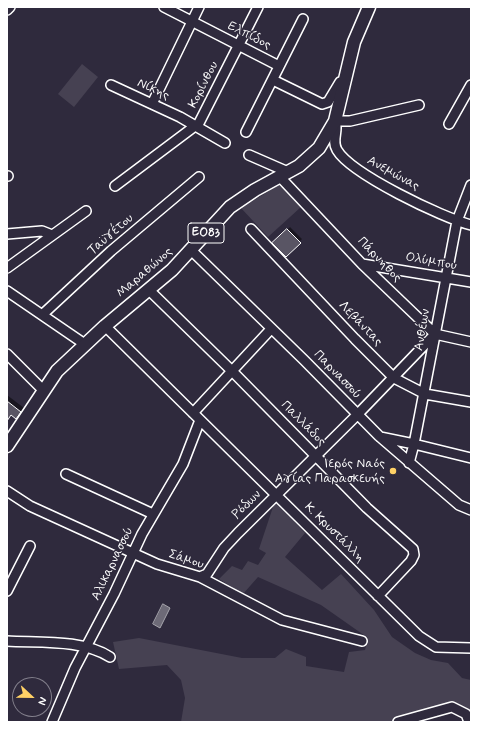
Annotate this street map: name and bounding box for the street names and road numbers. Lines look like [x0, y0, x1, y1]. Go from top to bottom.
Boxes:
street label: Ελπίδος [225, 19, 273, 53]
street label: Κορίνθου [186, 59, 222, 111]
street label: Νίκης [134, 76, 172, 104]
street label: Ανεμώνας [364, 153, 422, 195]
street label: Ταϋγέτου [85, 211, 137, 259]
road number: ΕΟ83 [188, 223, 224, 243]
street label: Πάρνηθος [354, 234, 404, 286]
street label: Μαραθώνος [114, 244, 176, 302]
street label: Ολύμπου [404, 250, 458, 274]
street label: Λεβάντας [335, 298, 385, 350]
street label: Ανθέων [412, 308, 434, 352]
street label: Παρνασσού [310, 347, 364, 403]
street label: Παλλάδος [277, 398, 329, 450]
street label: Ρόδων [229, 487, 265, 523]
street label: Κ. Κρυστάλλη [301, 500, 367, 566]
street label: Αλικαρνασσού [88, 525, 138, 603]
street label: Σάμου [166, 547, 206, 573]

